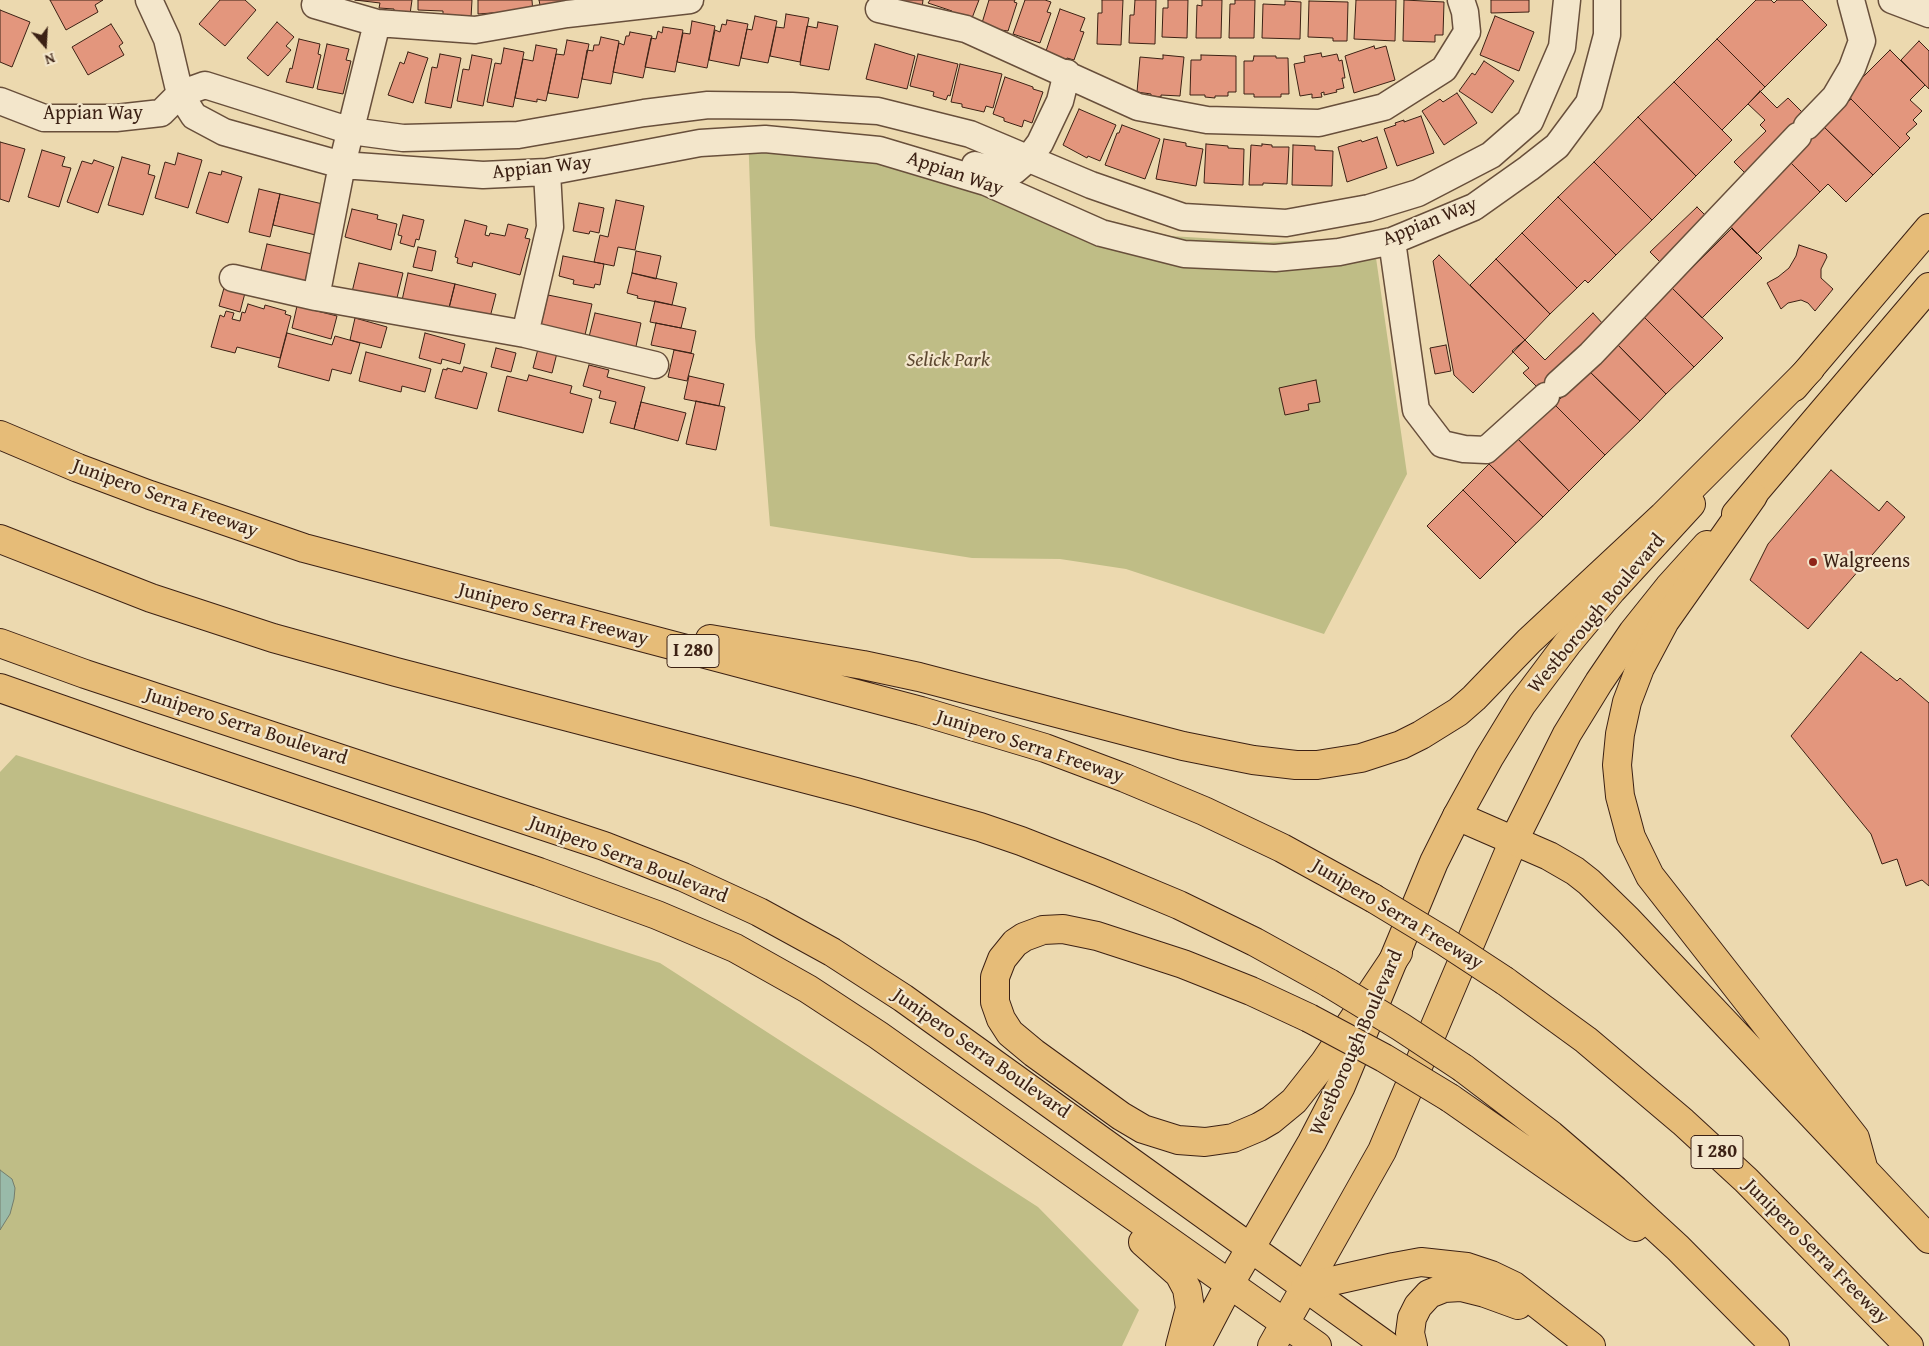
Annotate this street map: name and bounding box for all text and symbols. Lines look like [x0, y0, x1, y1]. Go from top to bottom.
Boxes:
north arrow [20, 20, 70, 70]
text: N [42, 48, 58, 70]
street label: Appian Way [43, 102, 143, 126]
street label: Appian Way [904, 146, 1006, 202]
street label: Appian Way [491, 151, 593, 185]
street label: Appian Way [1379, 192, 1481, 252]
park label: Selick Park [906, 349, 990, 373]
street label: Junipero Serra Freeway [69, 454, 261, 544]
street label: Westborough Boulevard [1523, 529, 1671, 699]
place label: Walgreens [1823, 550, 1910, 574]
marker: Walgreens [1807, 556, 1819, 568]
street label: Junipero Serra Freeway [455, 578, 651, 652]
road number: I 280 [667, 634, 719, 668]
street label: Junipero Serra Boulevard [142, 683, 350, 771]
street label: Junipero Serra Freeway [933, 705, 1127, 789]
street label: Junipero Serra Boulevard [525, 811, 731, 909]
street label: Junipero Serra Freeway [1307, 854, 1487, 976]
street label: Westborough Boulevard [1305, 946, 1409, 1140]
street label: Junipero Serra Boulevard [888, 984, 1074, 1124]
road number: I 280 [1691, 1136, 1743, 1168]
street label: Junipero Serra Freeway [1738, 1174, 1894, 1330]

